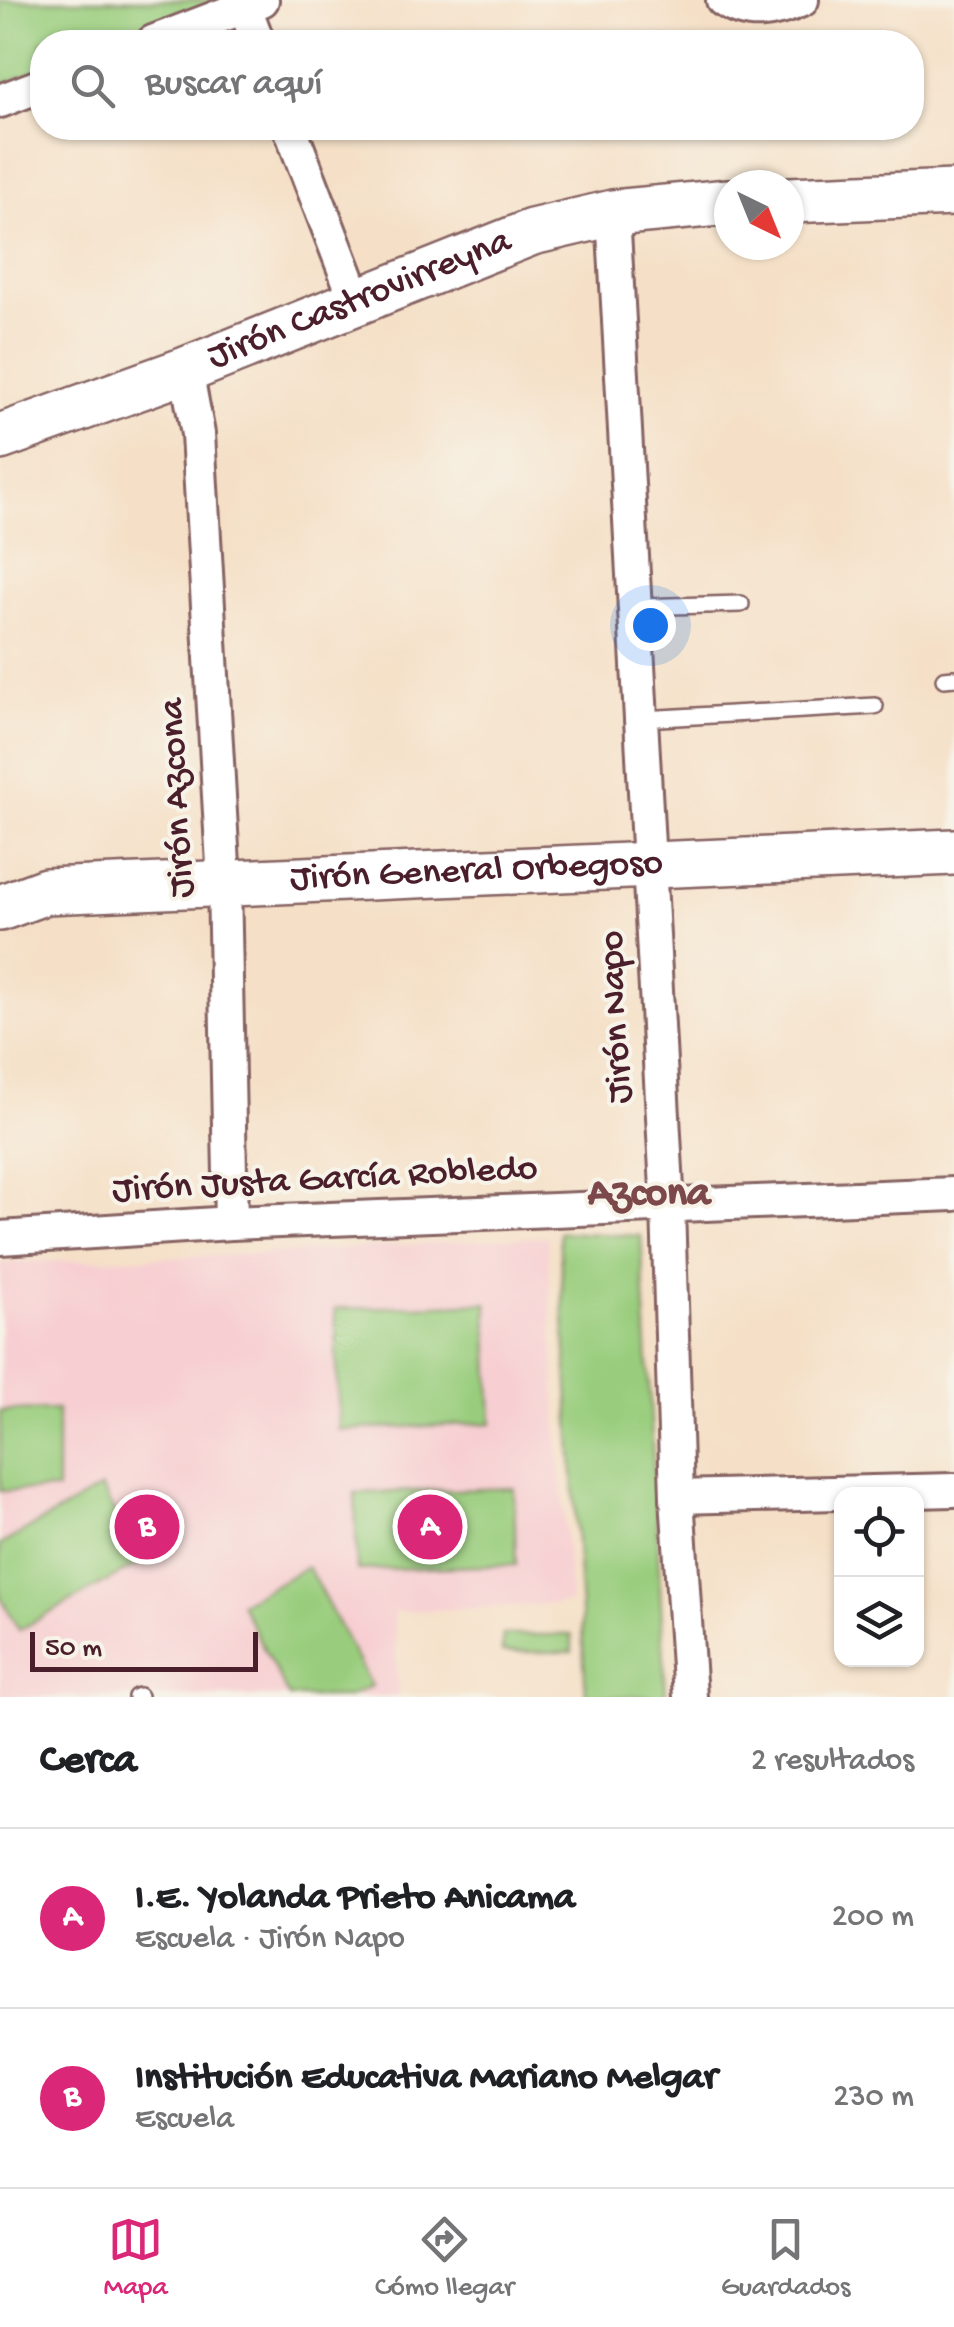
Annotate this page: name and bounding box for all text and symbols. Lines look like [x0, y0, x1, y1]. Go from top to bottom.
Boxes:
search box [30, 30, 924, 140]
icon: search [65, 58, 120, 113]
text: Buscar aquí [145, 63, 323, 107]
north arrow [714, 170, 804, 260]
street label: Jirón Castrovirreyna [202, 220, 520, 381]
your location [625, 600, 676, 651]
street label: Jirón Azcona [152, 695, 206, 899]
street label: Jirón General Orbegoso [289, 843, 664, 902]
street label: Jirón Napo [592, 929, 644, 1105]
street label: Jirón Justa García Robledo [111, 1148, 539, 1214]
district label: Azcona [587, 1171, 713, 1220]
map controls [834, 1487, 924, 1667]
button: locate [834, 1487, 924, 1577]
pin: B [114, 1490, 180, 1564]
pin: A [398, 1490, 462, 1564]
button: layers [834, 1577, 924, 1667]
scale bar [30, 1627, 258, 1672]
text: 50 m [45, 1633, 102, 1666]
text: Cerca [40, 1738, 137, 1787]
text: 2 resultados [751, 1743, 914, 1781]
text: I.E. Yolanda Prieto Anicama [135, 1877, 575, 1921]
text: A [63, 1899, 82, 1937]
text: 200 m [832, 1899, 914, 1937]
text: Escuela · Jirón Napo [135, 1921, 405, 1959]
text: Institución Educativa Mariano Melgar [135, 2057, 717, 2101]
text: B [64, 2079, 81, 2117]
text: 230 m [833, 2079, 914, 2117]
text: Escuela [135, 2101, 234, 2139]
tab: Mapa [104, 2212, 168, 2305]
tab: Cómo llegar [375, 2212, 514, 2305]
tab: Guardados [721, 2212, 850, 2305]

